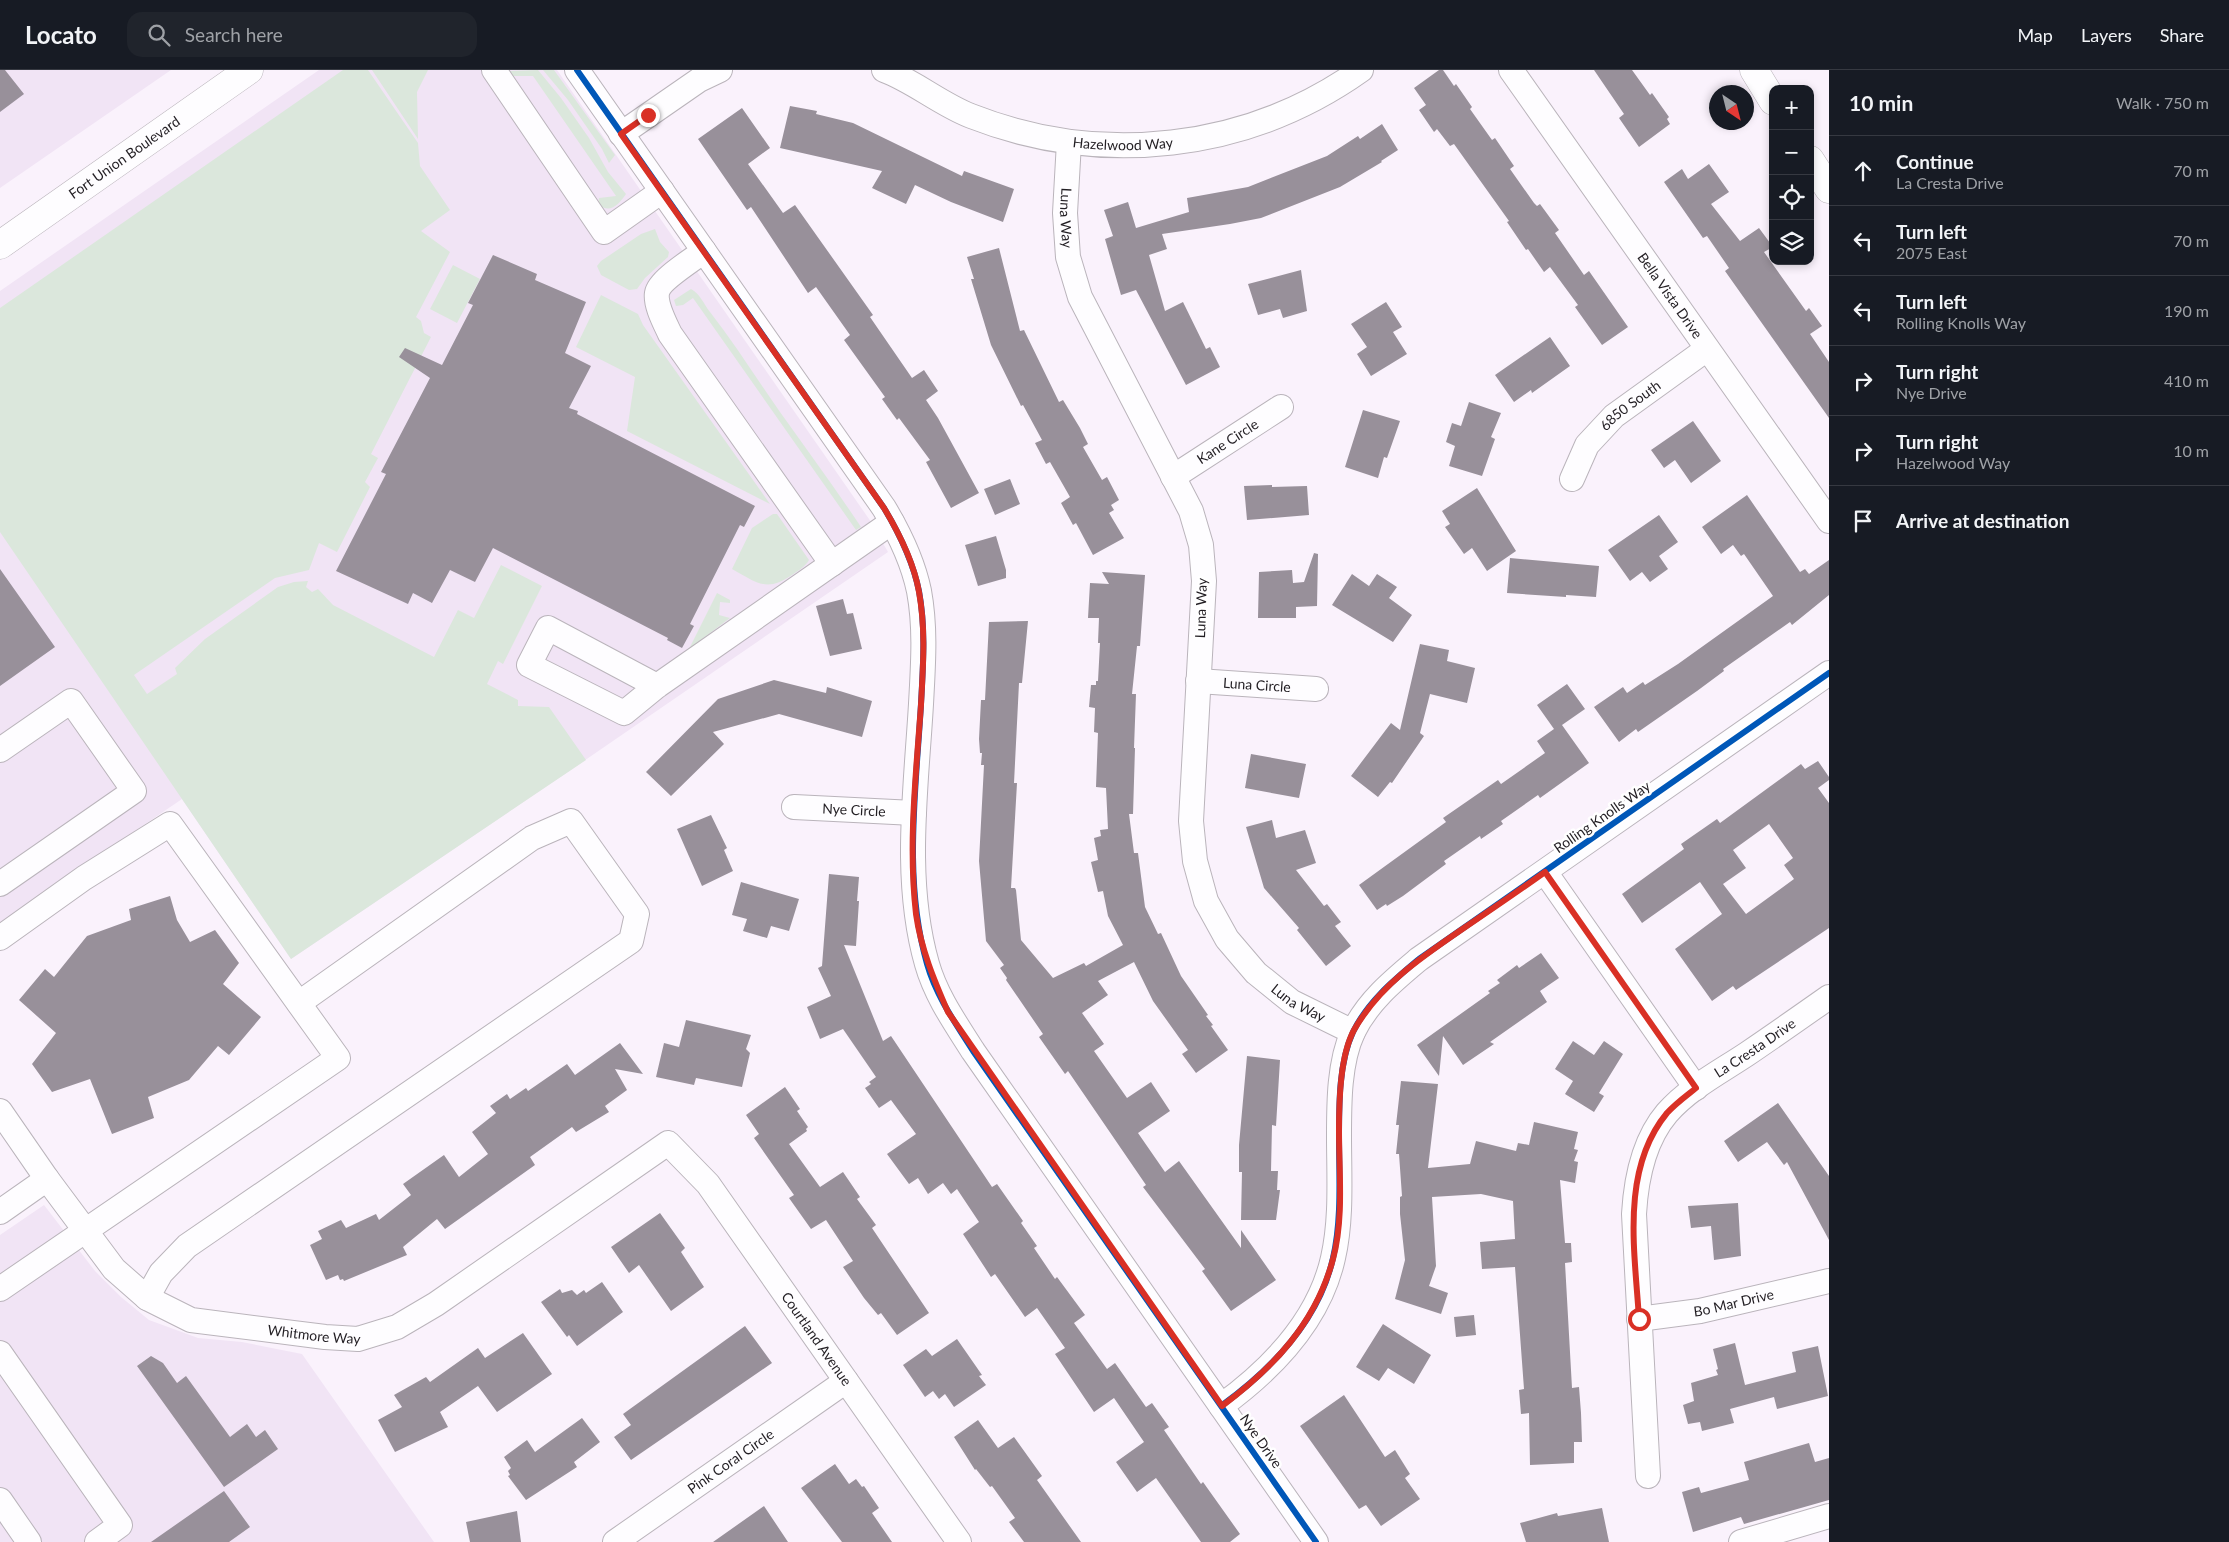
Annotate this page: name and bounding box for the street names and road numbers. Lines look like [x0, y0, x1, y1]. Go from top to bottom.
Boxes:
street label: Fort Union Boulevard [65, 112, 183, 202]
street label: Hazelwood Way [1072, 133, 1174, 153]
street label: Luna Way [1057, 187, 1076, 249]
street label: Bella Vista Drive [1634, 249, 1706, 341]
street label: 6850 South [1596, 376, 1664, 434]
street label: Kane Circle [1193, 415, 1261, 467]
street label: Luna Way [1191, 577, 1210, 639]
street label: Luna Circle [1222, 674, 1291, 695]
street label: Rolling Knolls Way [1550, 777, 1654, 856]
street label: Nye Circle [822, 799, 886, 820]
street label: Luna Way [1268, 980, 1329, 1026]
street label: La Cresta Drive [1711, 1014, 1799, 1081]
street label: Bo Mar Drive [1692, 1285, 1775, 1320]
street label: Courtland Avenue [778, 1288, 856, 1389]
street label: Whitmore Way [267, 1321, 362, 1347]
street label: Nye Drive [1237, 1410, 1286, 1471]
street label: Pink Coral Circle [684, 1425, 777, 1497]

